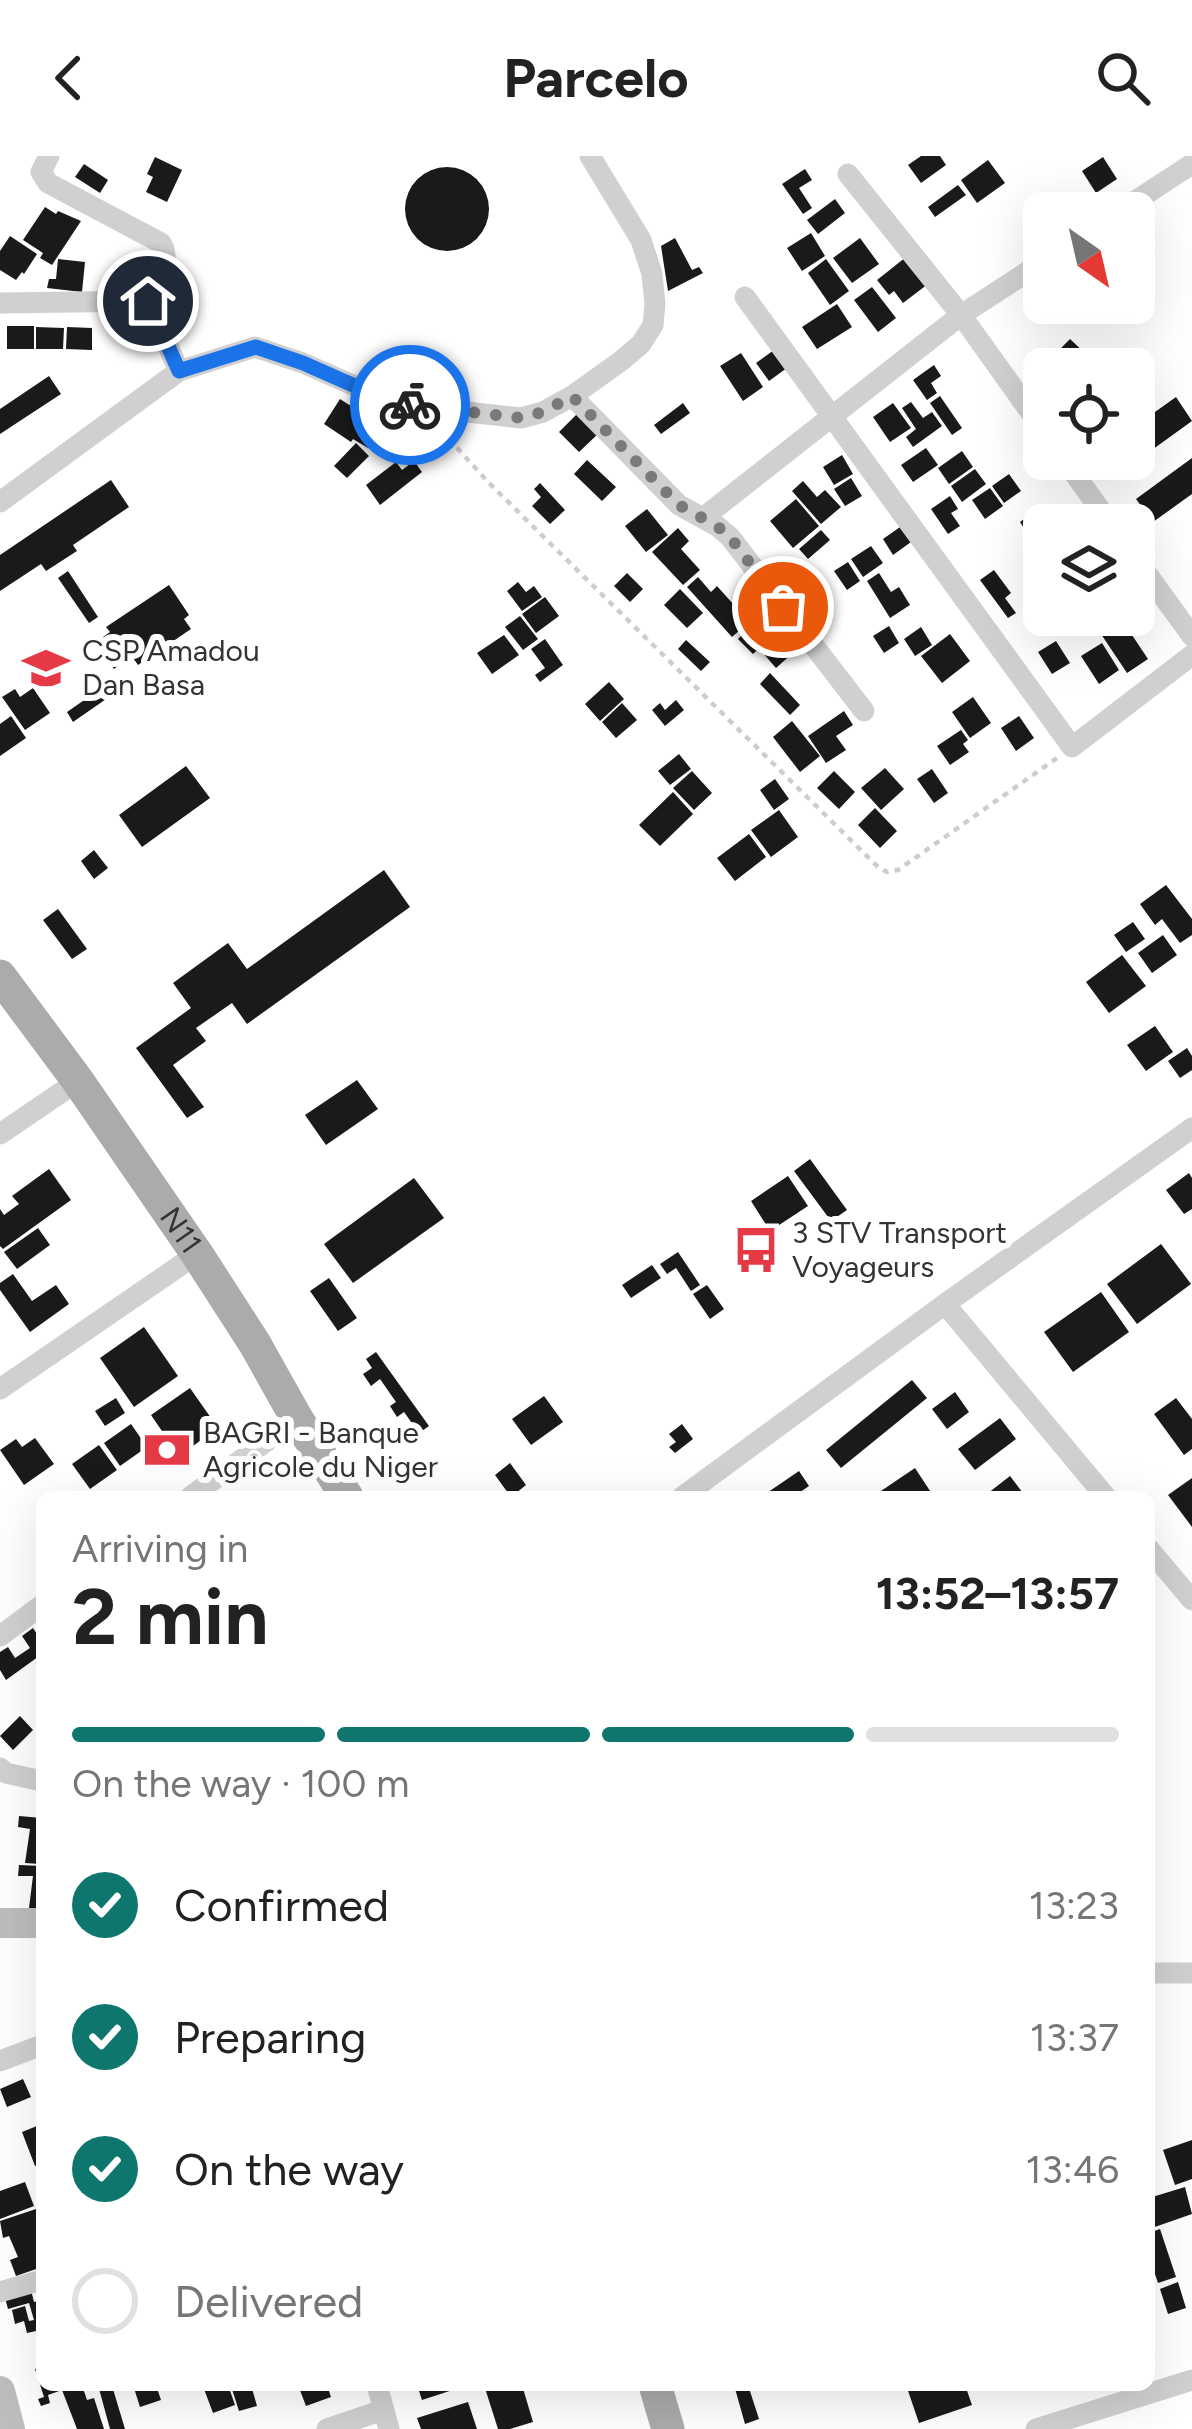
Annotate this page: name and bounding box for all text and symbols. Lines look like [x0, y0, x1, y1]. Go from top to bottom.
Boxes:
icon: back [36, 45, 102, 111]
icon: search [1090, 45, 1156, 111]
text: Parcelo [503, 46, 689, 111]
north arrow [1023, 192, 1155, 324]
map controls [1023, 192, 1155, 636]
pin [97, 250, 199, 352]
icon: home [115, 268, 181, 334]
courier [350, 345, 470, 465]
button: locate [1023, 348, 1155, 480]
icon: bike [377, 372, 443, 438]
button: layers [1023, 504, 1155, 636]
pin [732, 556, 834, 658]
icon: bag [750, 574, 816, 640]
place label: CSP Amadou Dan Basa [82, 632, 260, 703]
school or university icon: CSP Amadou Dan Basa [21, 643, 71, 693]
street label: N11 [152, 1200, 210, 1260]
place label: 3 STV Transport Voyageurs [792, 1214, 1007, 1285]
bus stop icon: 3 STV Transport Voyageurs [731, 1225, 781, 1275]
place label: BAGRI - Banque Agricole du Niger [203, 1414, 438, 1485]
bank icon: BAGRI - Banque Agricole du Niger [142, 1425, 192, 1475]
text: Arriving in [72, 1525, 248, 1572]
text: 13:52–13:57 [876, 1566, 1119, 1620]
text: 2 min [72, 1570, 268, 1664]
text: On the way · 100 m [72, 1760, 409, 1807]
icon: check [72, 1872, 138, 1938]
text: Confirmed [174, 1878, 389, 1932]
text: 13:23 [1029, 1882, 1119, 1929]
icon: check [72, 2004, 138, 2070]
text: Preparing [174, 2010, 366, 2064]
text: 13:37 [1030, 2014, 1119, 2061]
icon: check [72, 2136, 138, 2202]
text: On the way [174, 2142, 404, 2196]
text: 13:46 [1026, 2146, 1119, 2193]
text: Delivered [174, 2274, 363, 2328]

